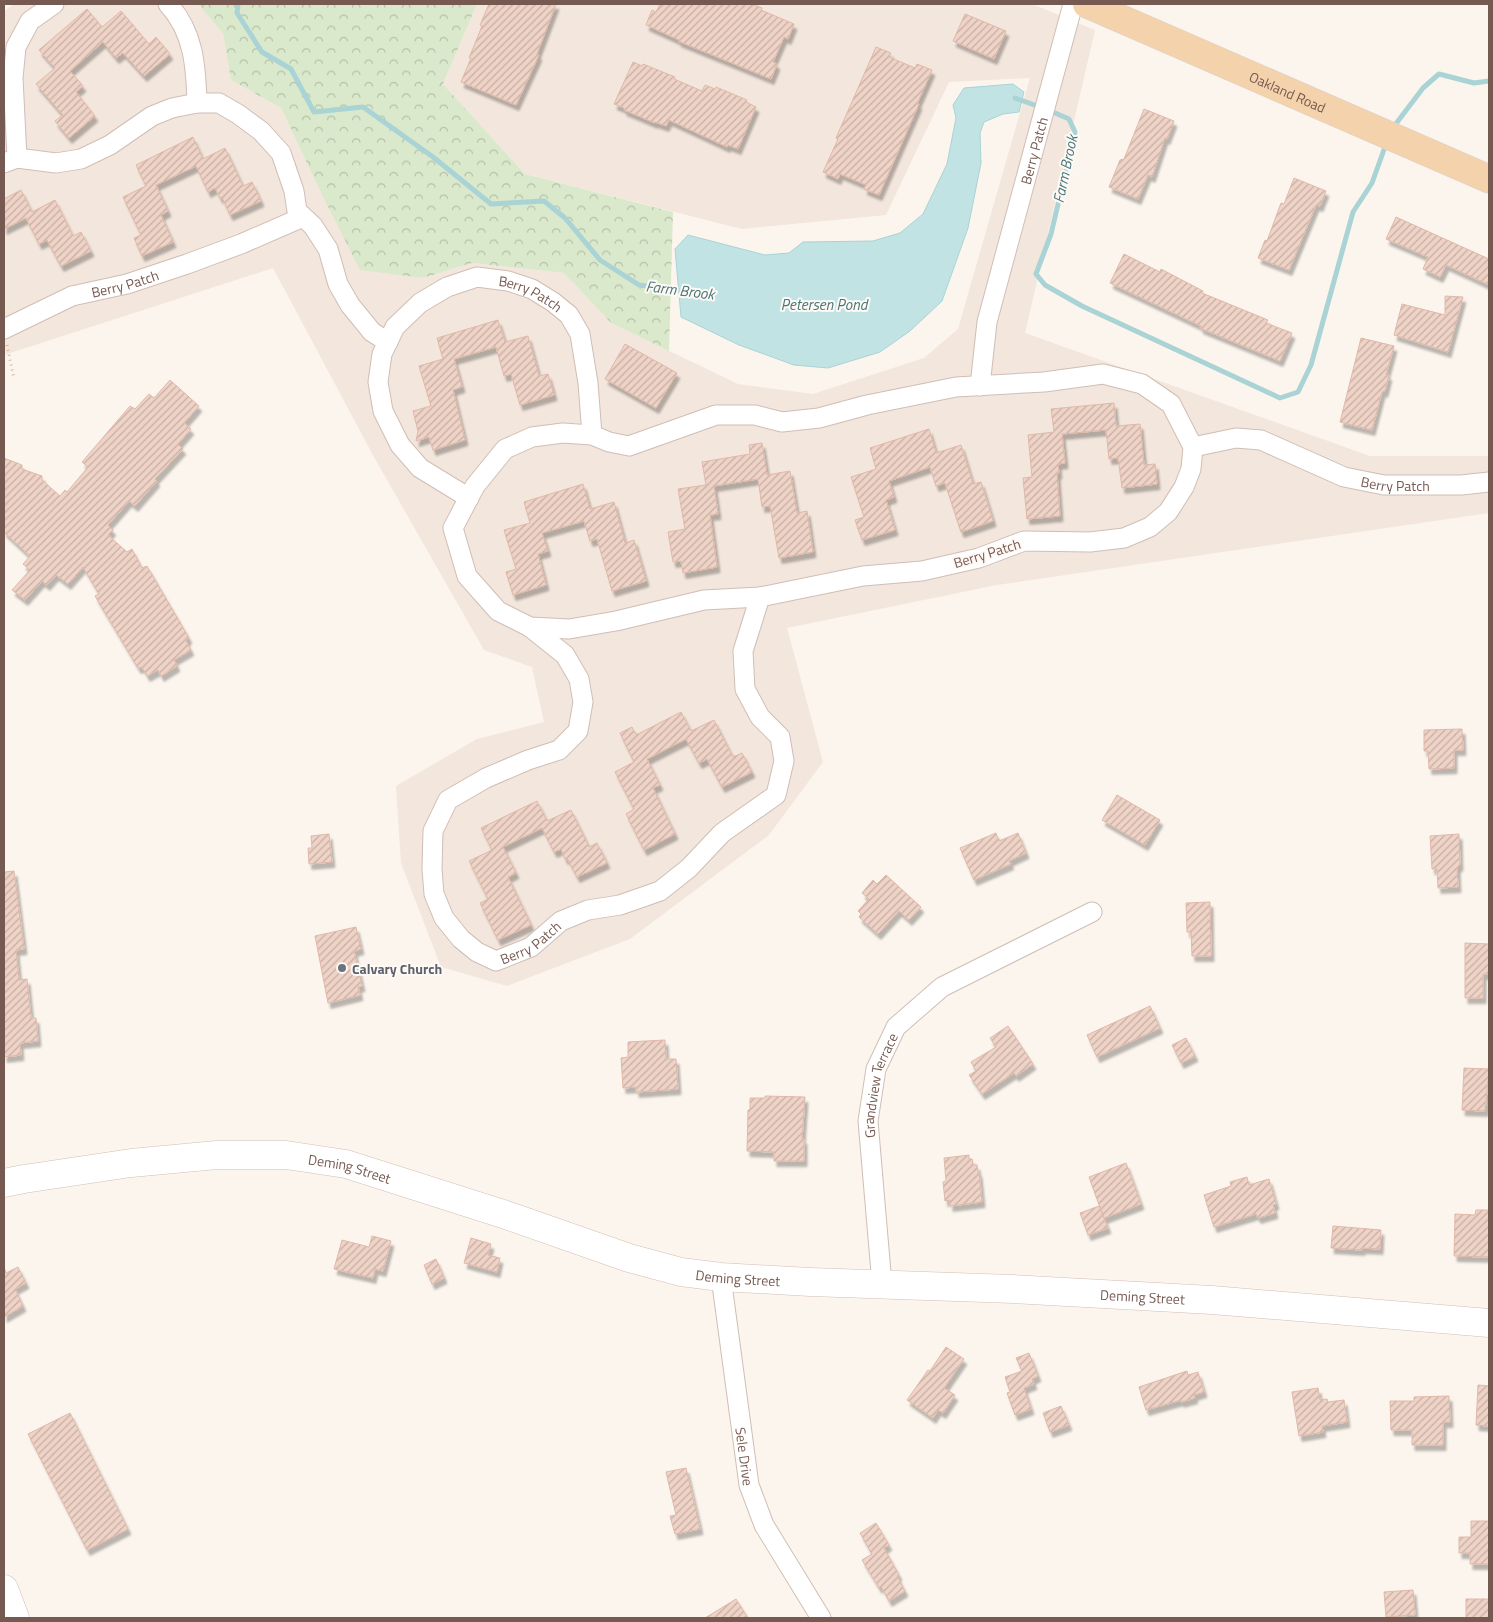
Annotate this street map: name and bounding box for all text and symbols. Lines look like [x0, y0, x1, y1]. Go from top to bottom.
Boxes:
street label: Oakland Road [1246, 66, 1329, 117]
street label: Berry Patch [1014, 114, 1053, 187]
water label: Farm Brook [1047, 131, 1084, 205]
street label: Berry Patch [89, 264, 161, 302]
street label: Berry Patch [498, 269, 567, 316]
water label: Farm Brook [644, 274, 718, 306]
water label: Petersen Pond [781, 293, 869, 316]
street label: Berry Patch [1359, 470, 1430, 496]
street label: Berry Patch [951, 533, 1023, 573]
street label: Berry Patch [497, 915, 565, 969]
place label: Calvary Church [352, 958, 442, 979]
marker: Calvary Church [336, 962, 348, 974]
street label: Grandview Terrace [857, 1029, 902, 1139]
street label: Deming Street [307, 1148, 394, 1188]
street label: Deming Street [694, 1263, 781, 1291]
street label: Deming Street [1100, 1283, 1186, 1309]
street label: Sele Drive [731, 1426, 759, 1487]

